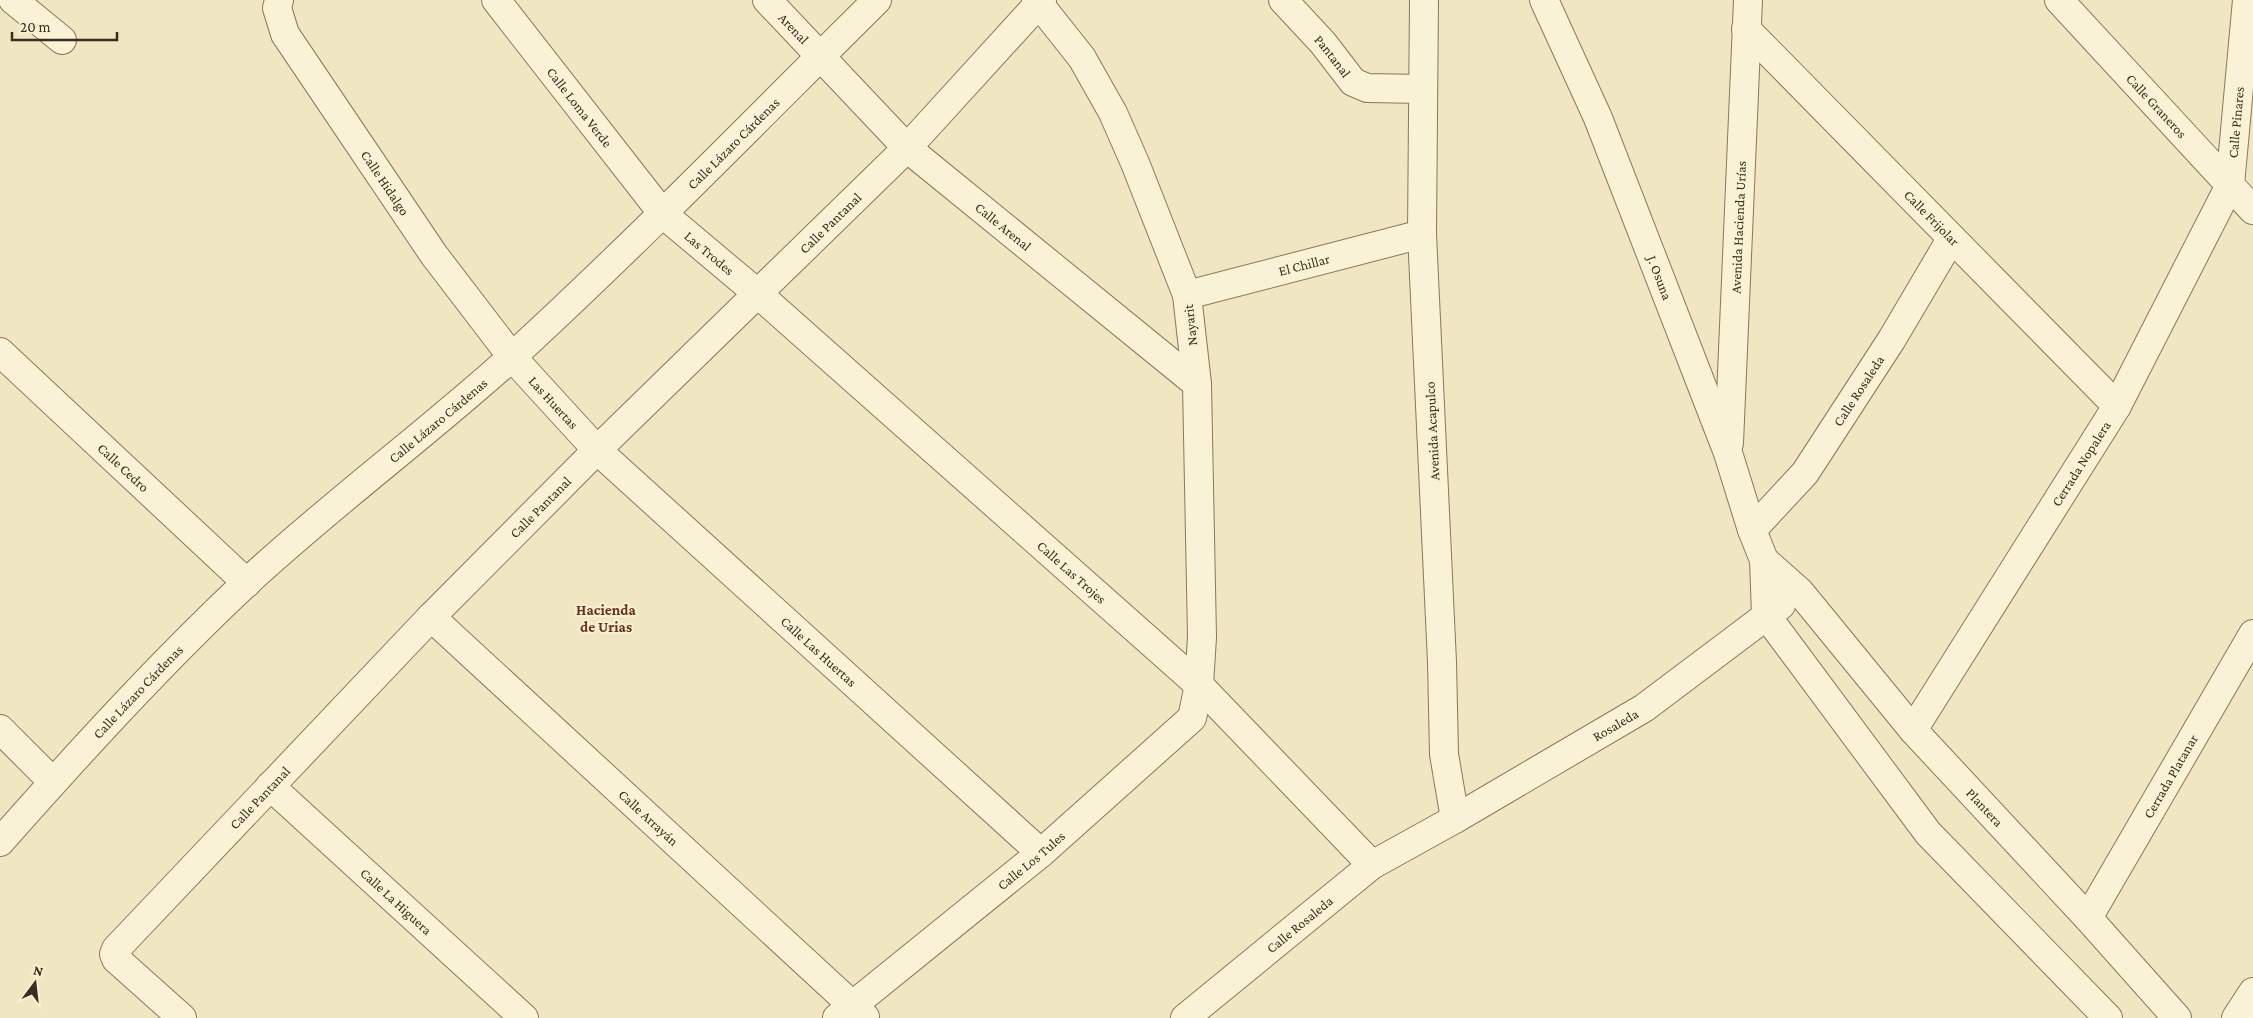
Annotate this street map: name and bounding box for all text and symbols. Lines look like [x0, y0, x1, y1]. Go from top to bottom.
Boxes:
scale bar [12, 10, 118, 42]
street label: Arenal [775, 10, 812, 47]
text: 20 m [20, 19, 51, 35]
street label: Pantanal [1311, 31, 1355, 81]
street label: Calle Loma Verde [544, 64, 616, 150]
street label: Calle Graneros [2123, 70, 2190, 141]
street label: Calle Pinares [2225, 86, 2247, 159]
street label: Calle Lázaro Cárdenas [684, 94, 783, 193]
street label: Calle Hidalgo [358, 147, 413, 218]
street label: Avenida Hacienda Urías [1727, 160, 1749, 294]
street label: Calle Frijolar [1901, 187, 1963, 249]
street label: Calle Pantanal [796, 189, 865, 257]
street label: Calle Arenal [972, 199, 1035, 254]
street label: Las Trodes [681, 228, 737, 278]
street label: El Chillar [1277, 250, 1331, 279]
street label: J. Osuna [1643, 251, 1676, 303]
street label: Nayarit [1180, 303, 1200, 347]
street label: Calle Rosaleda [1830, 352, 1888, 429]
street label: Las Huertas [525, 373, 582, 432]
street label: Calle Lázaro Cárdenas [385, 375, 490, 466]
street label: Avenida Acapulco [1421, 381, 1443, 481]
street label: Cerrada Nopalera [2048, 417, 2114, 509]
street label: Calle Cedro [95, 440, 152, 495]
street label: Calle Pantanal [506, 473, 575, 541]
street label: Calle Las Trojes [1034, 537, 1110, 607]
district label: Hacienda de Urias [576, 602, 637, 635]
street label: Calle Las Huertas [778, 613, 860, 690]
street label: Calle Lázaro Cárdenas [89, 641, 186, 742]
street label: Rosaleda [1590, 705, 1642, 744]
street label: Cerrada Platanar [2140, 731, 2201, 821]
street label: Calle Pantanal [226, 763, 293, 832]
street label: Plantera [1963, 785, 2007, 830]
street label: Calle Arrayán [616, 786, 682, 849]
street label: Calle Los Tules [994, 828, 1068, 893]
street label: Calle La Higuera [357, 865, 436, 938]
street label: Calle Rosaleda [1263, 892, 1336, 956]
north arrow [10, 958, 60, 1008]
text: N [32, 961, 45, 980]

